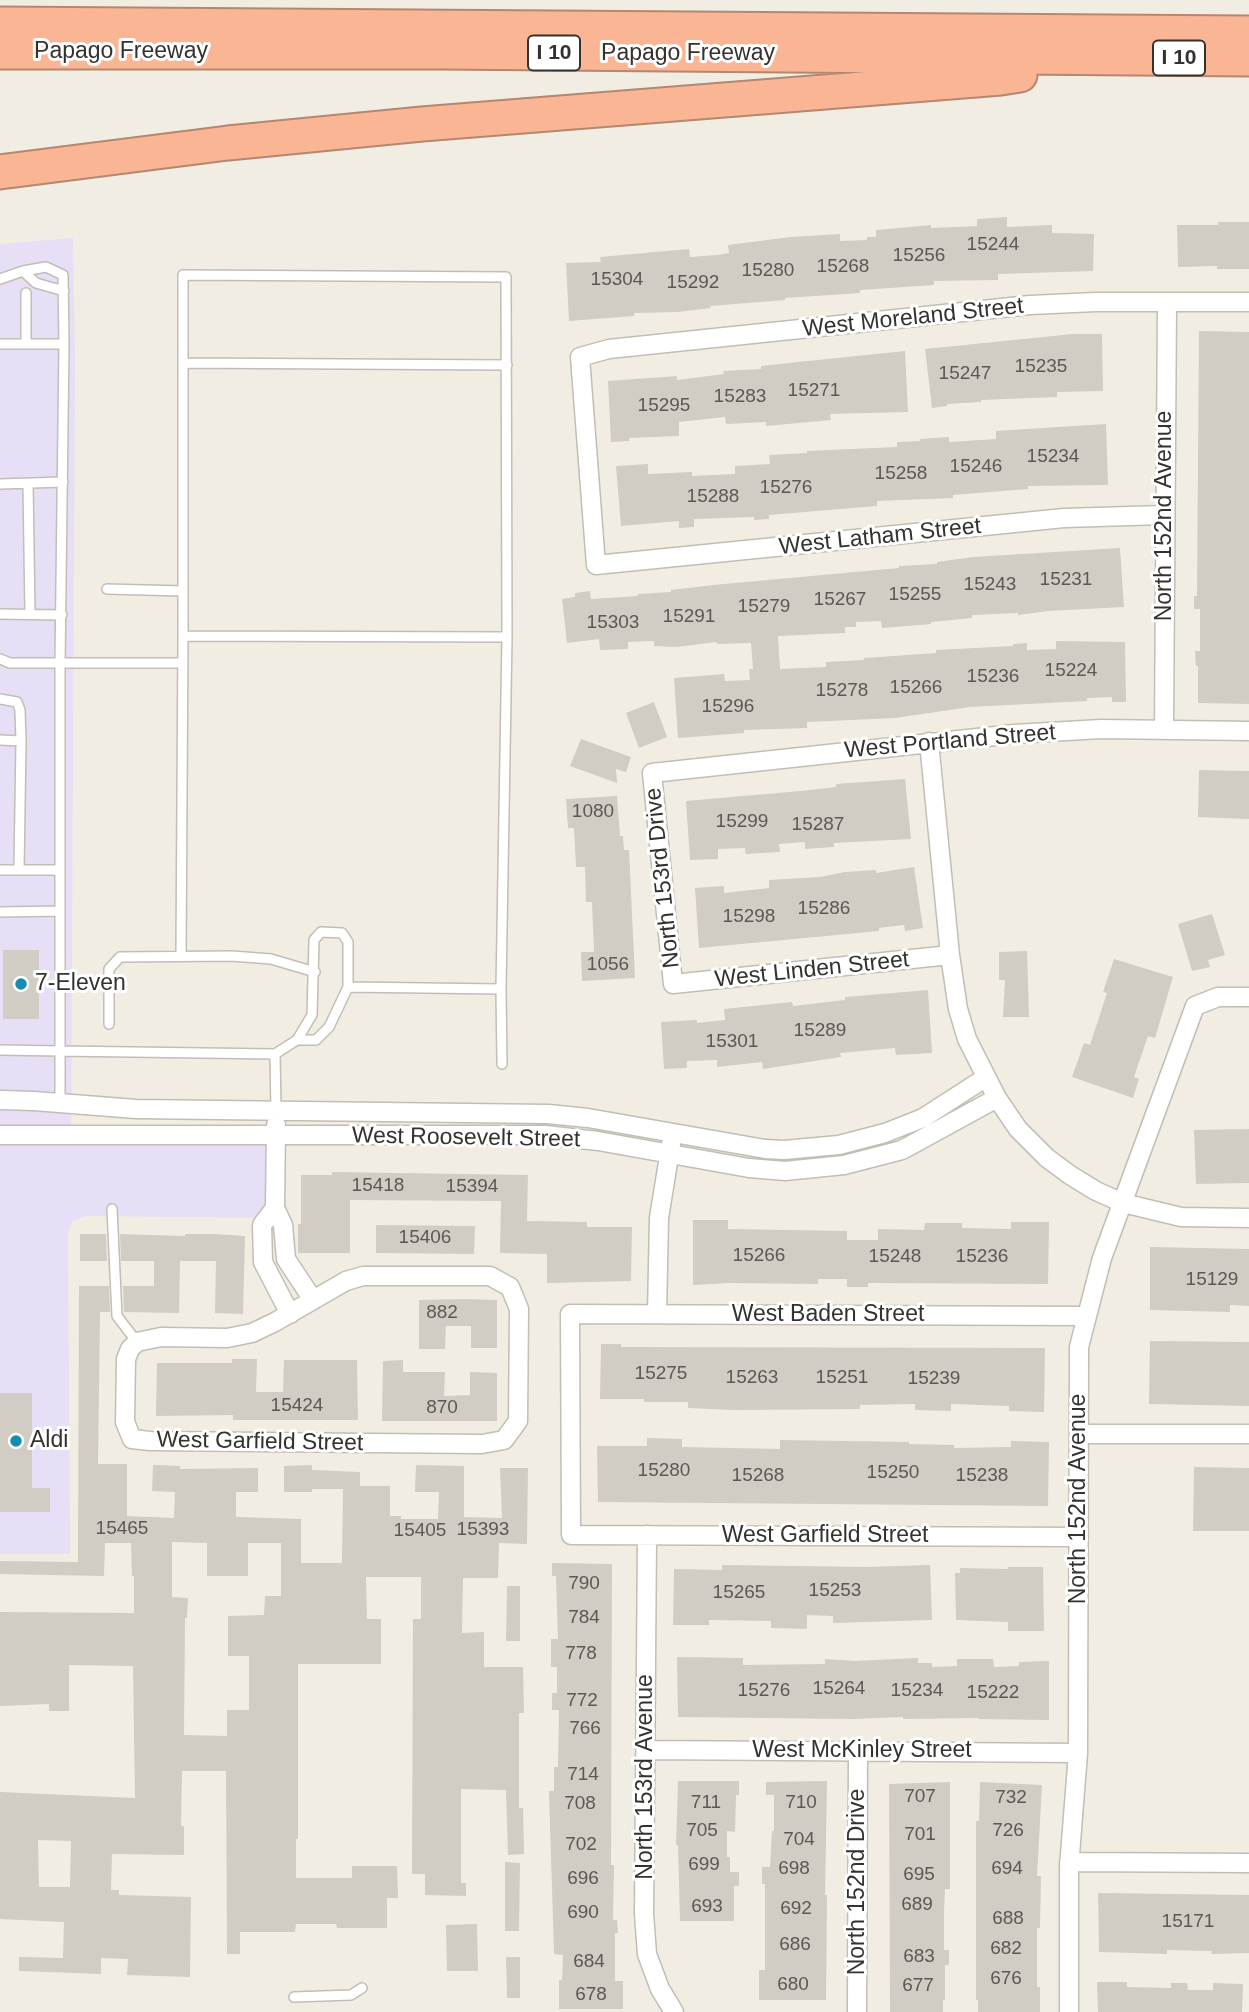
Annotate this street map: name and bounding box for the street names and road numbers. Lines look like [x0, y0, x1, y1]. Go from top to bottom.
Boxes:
road number: I 10 [528, 36, 580, 70]
street label: Papago Freeway [34, 38, 208, 66]
street label: Papago Freeway [601, 40, 775, 68]
road number: I 10 [1153, 41, 1205, 76]
street label: West Moreland Street [801, 293, 1025, 343]
street label: North 152nd Avenue [1151, 411, 1179, 621]
street label: West Latham Street [778, 513, 982, 561]
street label: West Portland Street [843, 719, 1057, 765]
street label: North 153rd Drive [640, 786, 686, 970]
street label: West Linden Street [713, 946, 911, 994]
street label: West Roosevelt Street [352, 1122, 580, 1154]
street label: West Baden Street [732, 1301, 924, 1329]
street label: North 152nd Avenue [1065, 1394, 1093, 1604]
street label: West Garfield Street [156, 1426, 364, 1458]
street label: West Garfield Street [722, 1522, 928, 1550]
street label: North 153rd Avenue [632, 1674, 660, 1880]
street label: West McKinley Street [752, 1737, 972, 1765]
street label: North 152nd Drive [844, 1789, 872, 1975]

